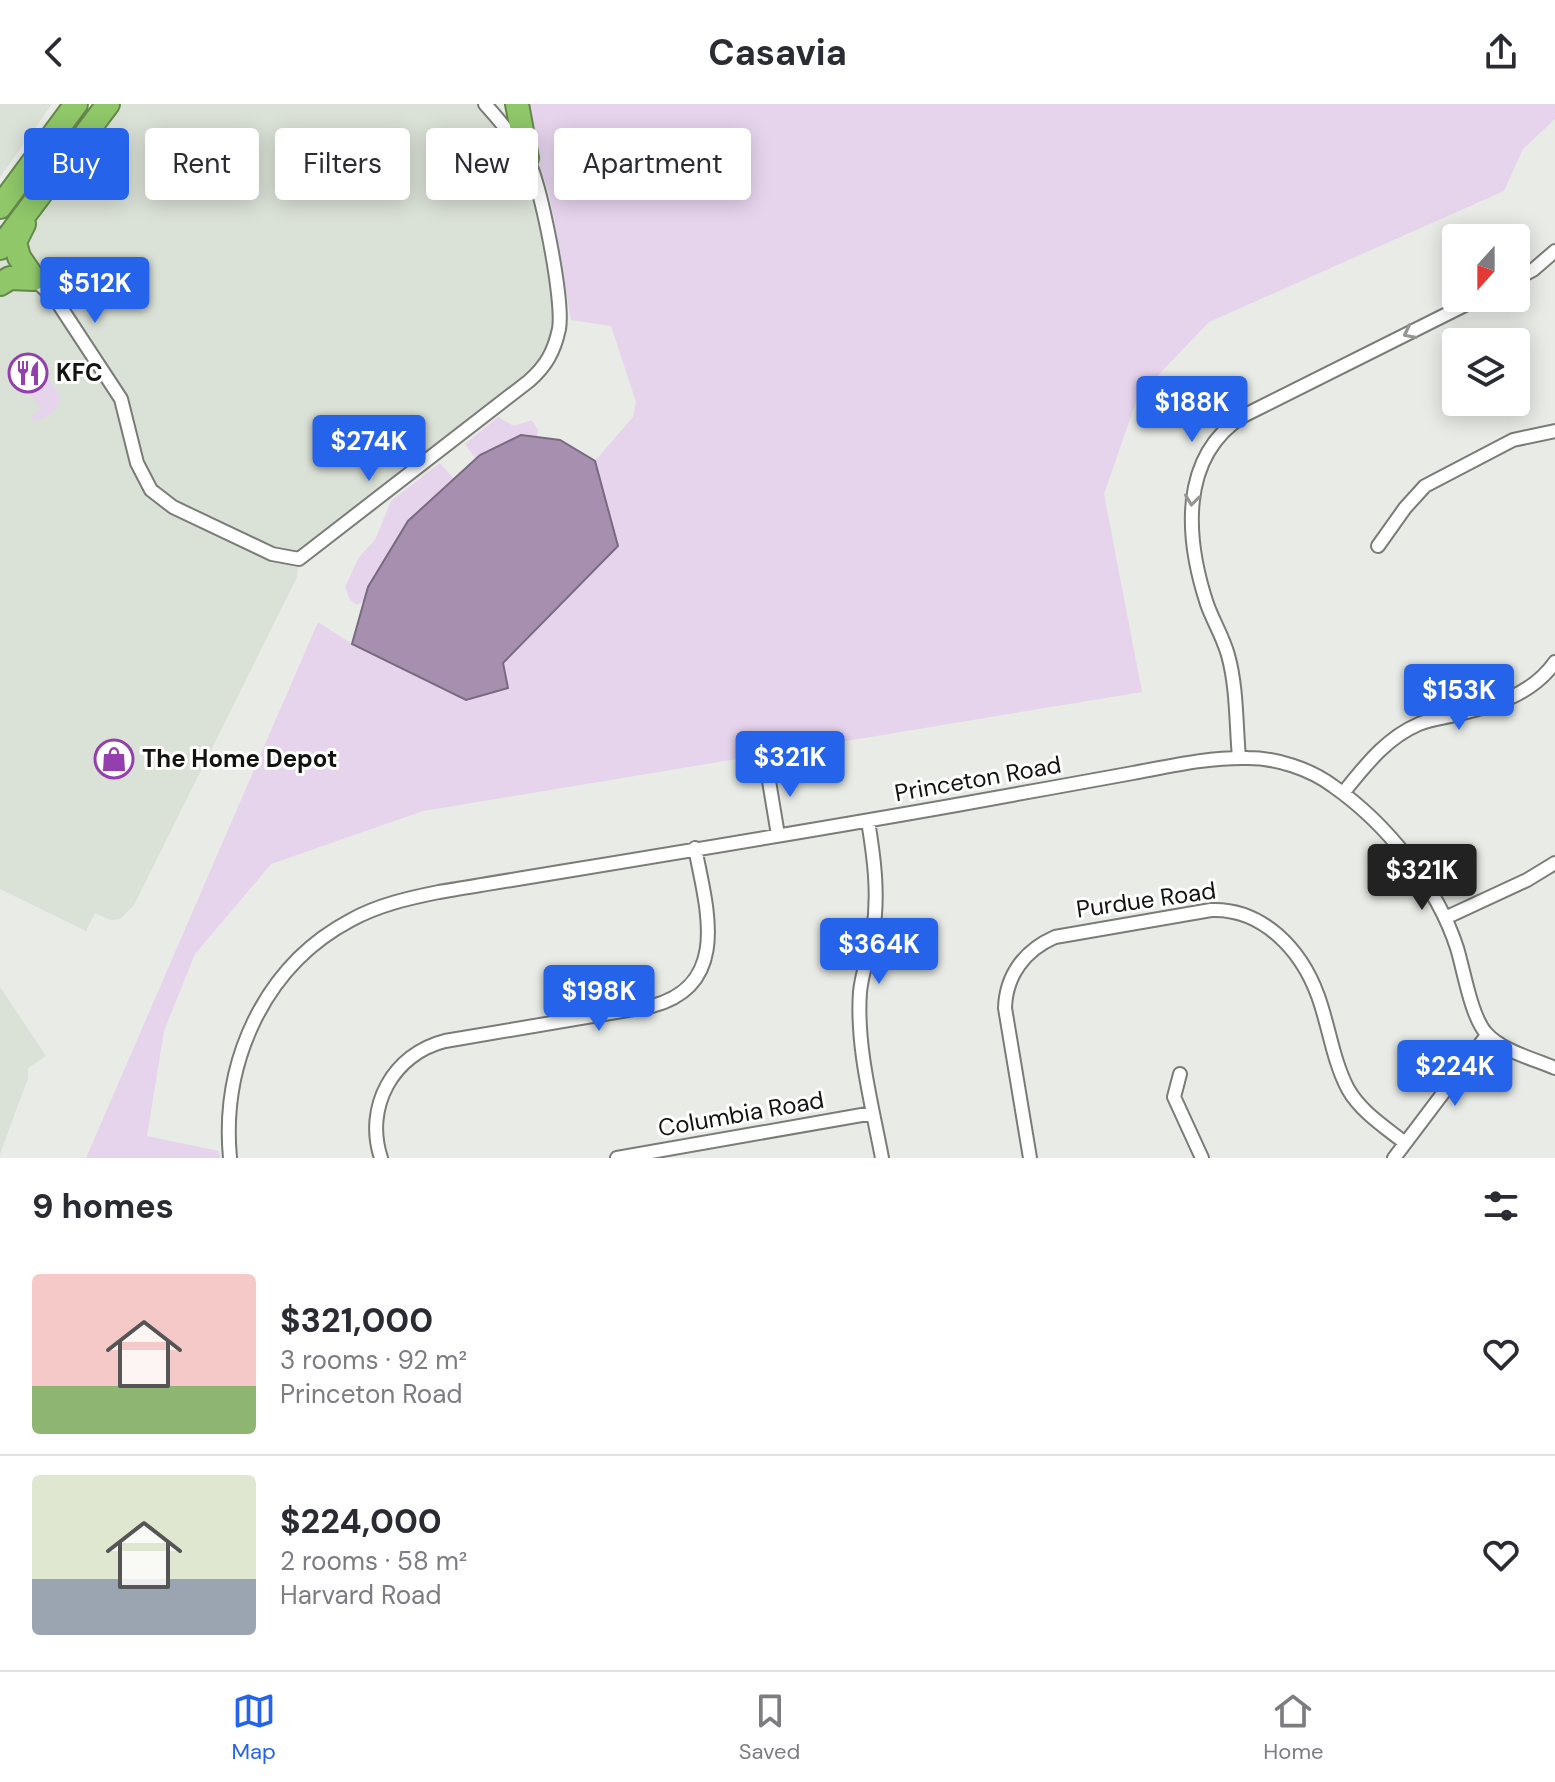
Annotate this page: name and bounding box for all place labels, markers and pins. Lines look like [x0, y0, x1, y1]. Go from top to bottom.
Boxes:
pin: $512K [39, 257, 151, 325]
restaurant icon: KFC [7, 352, 49, 394]
place label: KFC [56, 357, 103, 388]
pin: $188K [1136, 376, 1248, 444]
pin: $274K [313, 415, 425, 483]
pin: $153K [1403, 664, 1515, 732]
pin: $321K [734, 731, 846, 799]
shop icon: The Home Depot [93, 738, 135, 780]
place label: The Home Depot [142, 743, 337, 774]
pin: $321K [1366, 844, 1478, 912]
pin: $364K [823, 918, 935, 986]
pin: $198K [543, 965, 655, 1033]
pin: $224K [1399, 1040, 1511, 1108]

